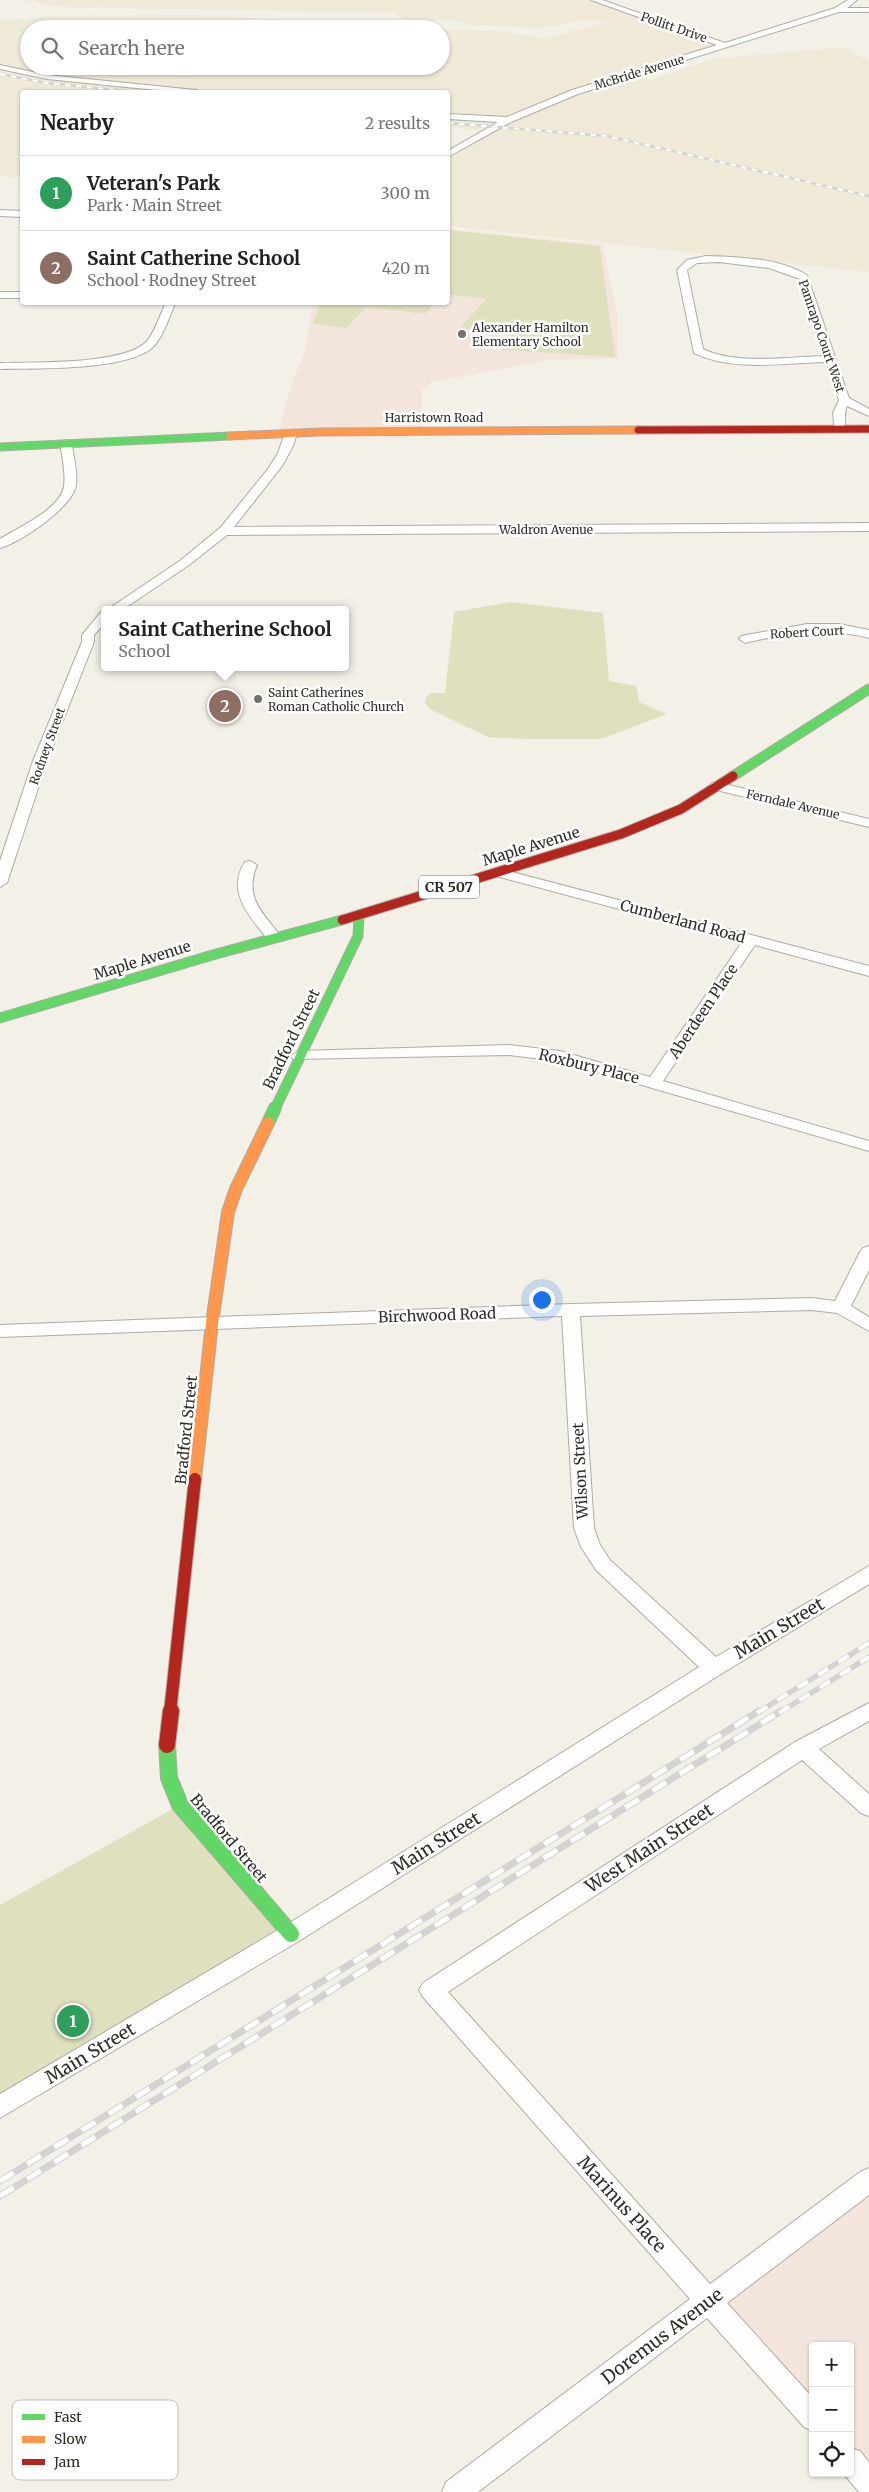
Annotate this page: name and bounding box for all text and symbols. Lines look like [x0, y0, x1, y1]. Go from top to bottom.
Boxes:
street label: Pollitt Drive [639, 9, 709, 45]
search box [20, 20, 450, 75]
icon: search [38, 34, 66, 62]
text: Search here [78, 36, 185, 60]
street label: McBride Avenue [592, 51, 686, 93]
text: Nearby [40, 109, 114, 136]
text: 2 results [365, 113, 430, 133]
text: Veteran's Park [87, 171, 220, 195]
text: 1 [52, 183, 60, 203]
text: 300 m [381, 183, 430, 203]
text: Park · Main Street [87, 195, 222, 215]
text: Saint Catherine School [87, 246, 300, 270]
text: 2 [51, 258, 61, 278]
text: 420 m [382, 258, 430, 278]
text: School · Rodney Street [87, 270, 257, 290]
street label: Pamrapo Court West [796, 278, 848, 395]
place label: Alexander Hamilton Elementary School [471, 320, 589, 349]
marker: Alexander Hamilton Elementary School [456, 328, 468, 340]
street label: Harristown Road [385, 410, 483, 425]
street label: Waldron Avenue [498, 522, 593, 537]
popup [101, 606, 349, 671]
text: Saint Catherine School [118, 617, 332, 641]
street label: Robert Court [770, 623, 845, 641]
text: School [118, 641, 170, 661]
place label: Saint Catherines Roman Catholic Church [268, 685, 404, 714]
pin: 2 [209, 687, 241, 725]
marker: Saint Catherines Roman Catholic Church [252, 693, 264, 705]
street label: Rodney Street [26, 705, 68, 787]
street label: Ferndale Avenue [745, 786, 841, 822]
street label: Maple Avenue [480, 822, 582, 870]
road number: CR 507 [419, 876, 479, 899]
street label: Cumberland Road [618, 895, 748, 947]
street label: Maple Avenue [91, 936, 193, 984]
street label: Aberdeen Place [664, 960, 742, 1063]
street label: Bradford Street [258, 985, 324, 1092]
street label: Roxbury Place [537, 1044, 641, 1088]
your location [529, 1287, 555, 1313]
street label: Birchwood Road [378, 1303, 496, 1327]
street label: Bradford Street [171, 1374, 201, 1486]
street label: Wilson Street [568, 1422, 592, 1521]
street label: Main Street [730, 1592, 828, 1664]
street label: Bradford Street [186, 1790, 272, 1886]
street label: West Main Street [580, 1798, 717, 1898]
street label: Main Street [387, 1806, 485, 1880]
pin: 1 [57, 2002, 89, 2040]
street label: Main Street [41, 2017, 139, 2089]
street label: Marinus Place [573, 2151, 671, 2257]
street label: Doremus Avenue [597, 2283, 727, 2389]
map controls [809, 2342, 854, 2477]
button: + [809, 2342, 854, 2387]
button: − [809, 2387, 854, 2432]
legend [12, 2400, 178, 2480]
text: Fast [54, 2408, 82, 2426]
text: Slow [54, 2430, 87, 2448]
button: locate [809, 2432, 854, 2477]
text: Jam [53, 2453, 80, 2471]

